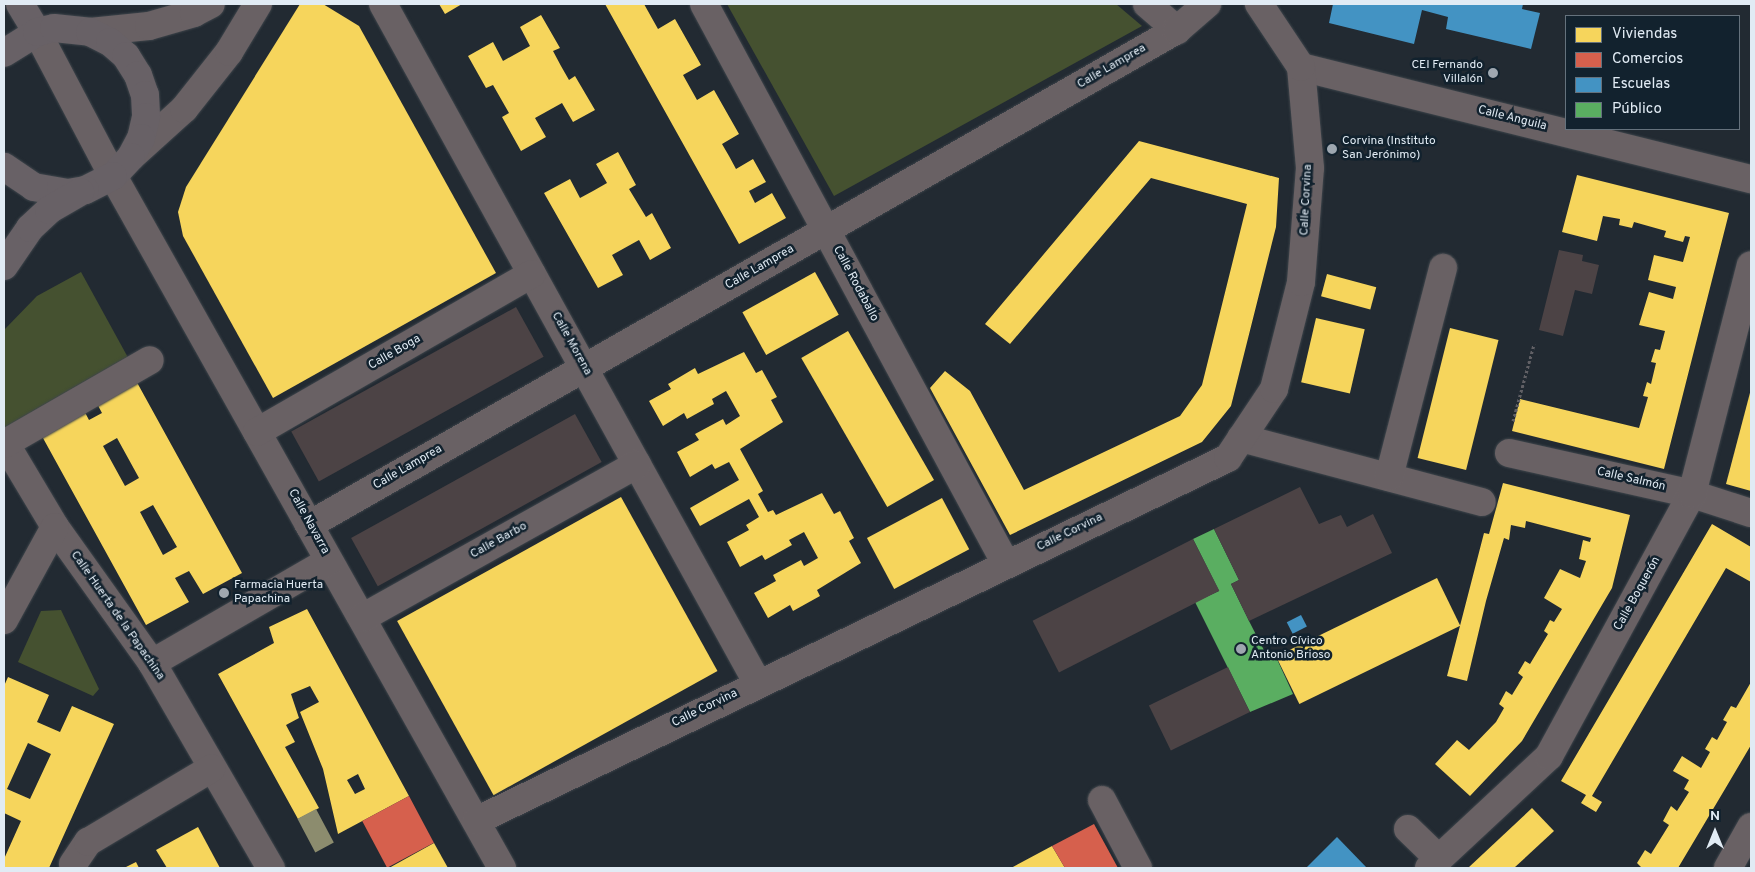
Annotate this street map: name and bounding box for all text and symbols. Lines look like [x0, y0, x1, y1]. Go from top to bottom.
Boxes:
legend [1565, 15, 1740, 130]
text: Viviendas [1612, 25, 1677, 44]
street label: Calle Lamprea [1075, 42, 1149, 92]
text: Comercios [1612, 50, 1683, 69]
place label: CEI Fernando Villalón [1411, 59, 1483, 87]
marker: CEI Fernando Villalón [1487, 67, 1499, 79]
text: Escuelas [1612, 75, 1670, 94]
text: Público [1612, 100, 1662, 119]
street label: Calle Anguila [1476, 103, 1548, 135]
place label: Corvina (Instituto San Jerónimo) [1342, 135, 1436, 163]
marker: Corvina (Instituto San Jerónimo) [1326, 143, 1338, 155]
street label: Calle Corvina [1298, 164, 1316, 236]
street label: Calle Lamprea [723, 243, 797, 293]
street label: Calle Rodaballo [829, 244, 881, 324]
street label: Calle Morena [548, 310, 594, 378]
street label: Calle Boga [366, 332, 424, 374]
street label: Calle Lamprea [371, 443, 445, 493]
street label: Calle Salmón [1595, 465, 1667, 495]
street label: Calle Navarra [284, 487, 332, 557]
street label: Calle Corvina [1035, 511, 1105, 555]
street label: Calle Barbo [468, 520, 530, 562]
street label: Calle Huerta de la Papachina [67, 549, 167, 683]
street label: Calle Boquerón [1612, 554, 1664, 634]
place label: Farmacia Huerta Papachina [234, 579, 323, 607]
marker: Farmacia Huerta Papachina [218, 587, 230, 599]
place label: Centro Cívico Antonio Brioso [1251, 635, 1330, 663]
marker: Centro Cívico Antonio Brioso [1235, 643, 1247, 655]
street label: Calle Corvina [670, 687, 740, 731]
north arrow [1690, 807, 1740, 857]
text: N [1710, 808, 1720, 825]

